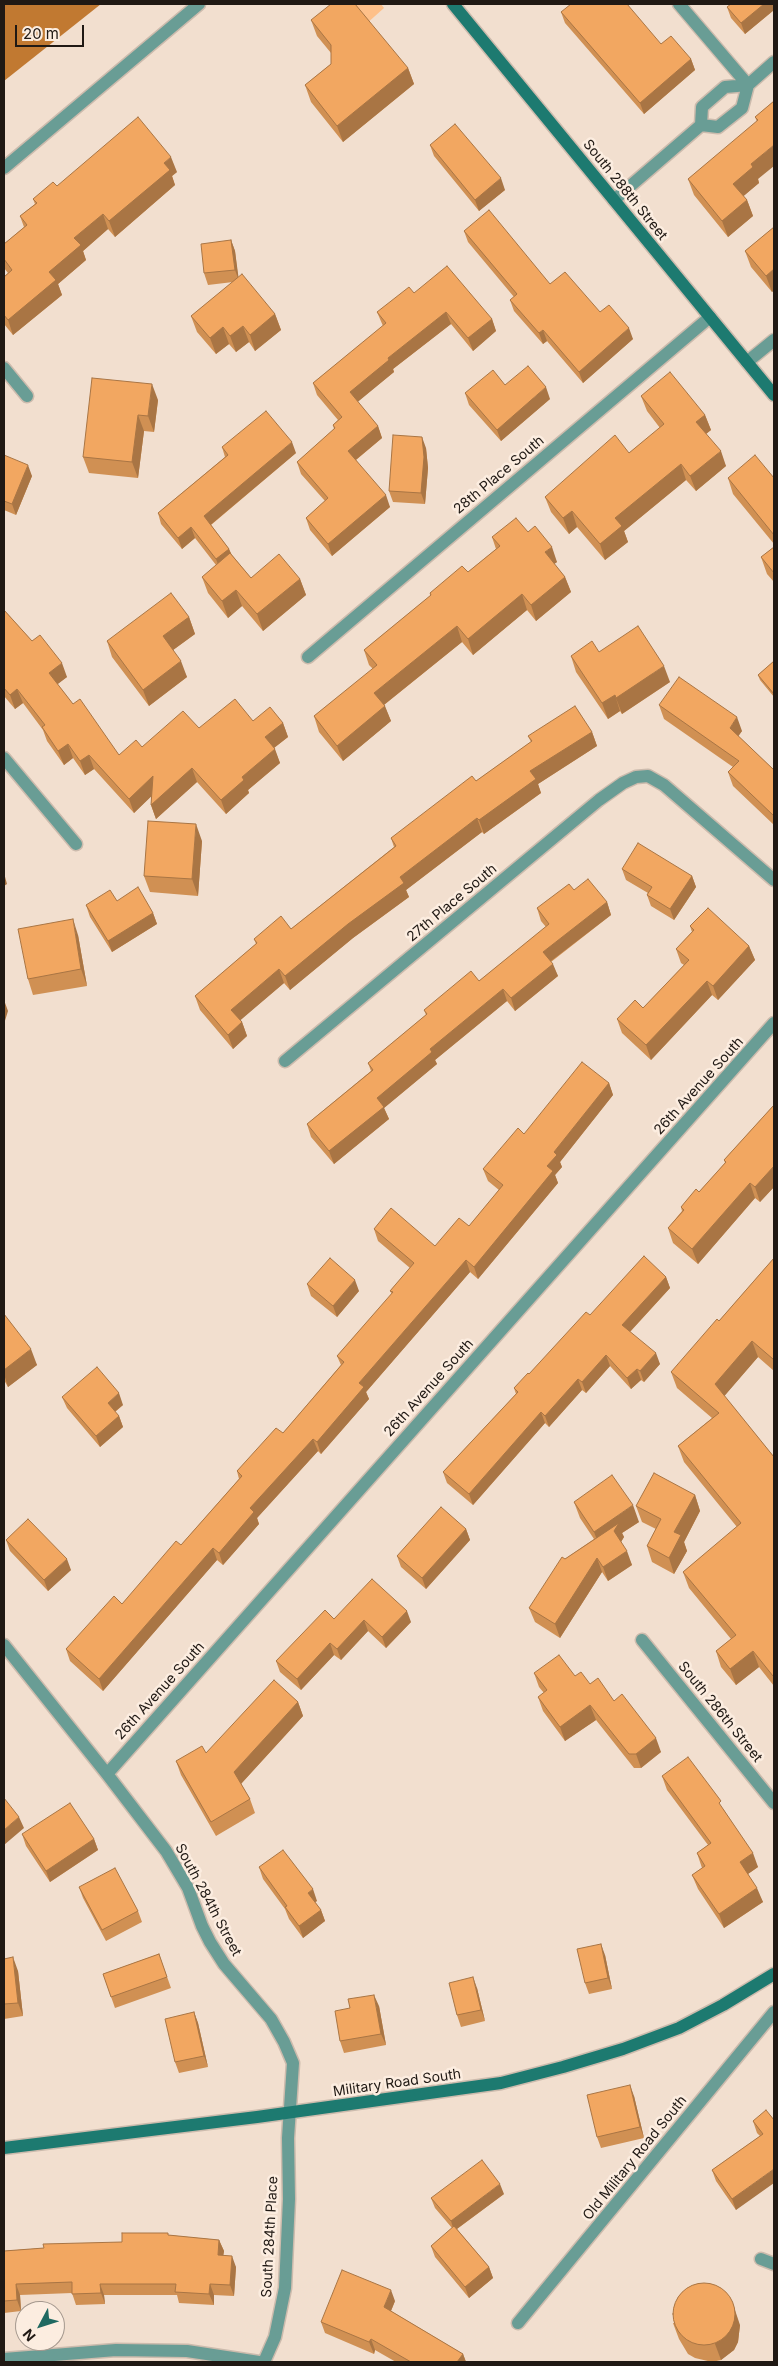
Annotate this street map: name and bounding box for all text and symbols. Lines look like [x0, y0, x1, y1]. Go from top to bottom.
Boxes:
scale bar [18, 15, 86, 47]
text: 20 m [23, 24, 59, 43]
street label: South 288th Street [579, 136, 671, 244]
street label: 28th Place South [450, 432, 548, 518]
street label: 27th Place South [404, 861, 500, 945]
street label: 26th Avenue South [651, 1034, 747, 1138]
street label: 26th Avenue South [381, 1336, 477, 1440]
street label: 26th Avenue South [112, 1639, 208, 1743]
street label: South 286th Street [674, 1658, 766, 1766]
street label: South 284th Street [171, 1841, 245, 1959]
street label: Military Road South [332, 2066, 462, 2100]
street label: Old Military Road South [580, 2092, 690, 2224]
street label: South 284th Place [258, 2176, 282, 2298]
north arrow [15, 2301, 65, 2351]
text: N [19, 2326, 39, 2345]

